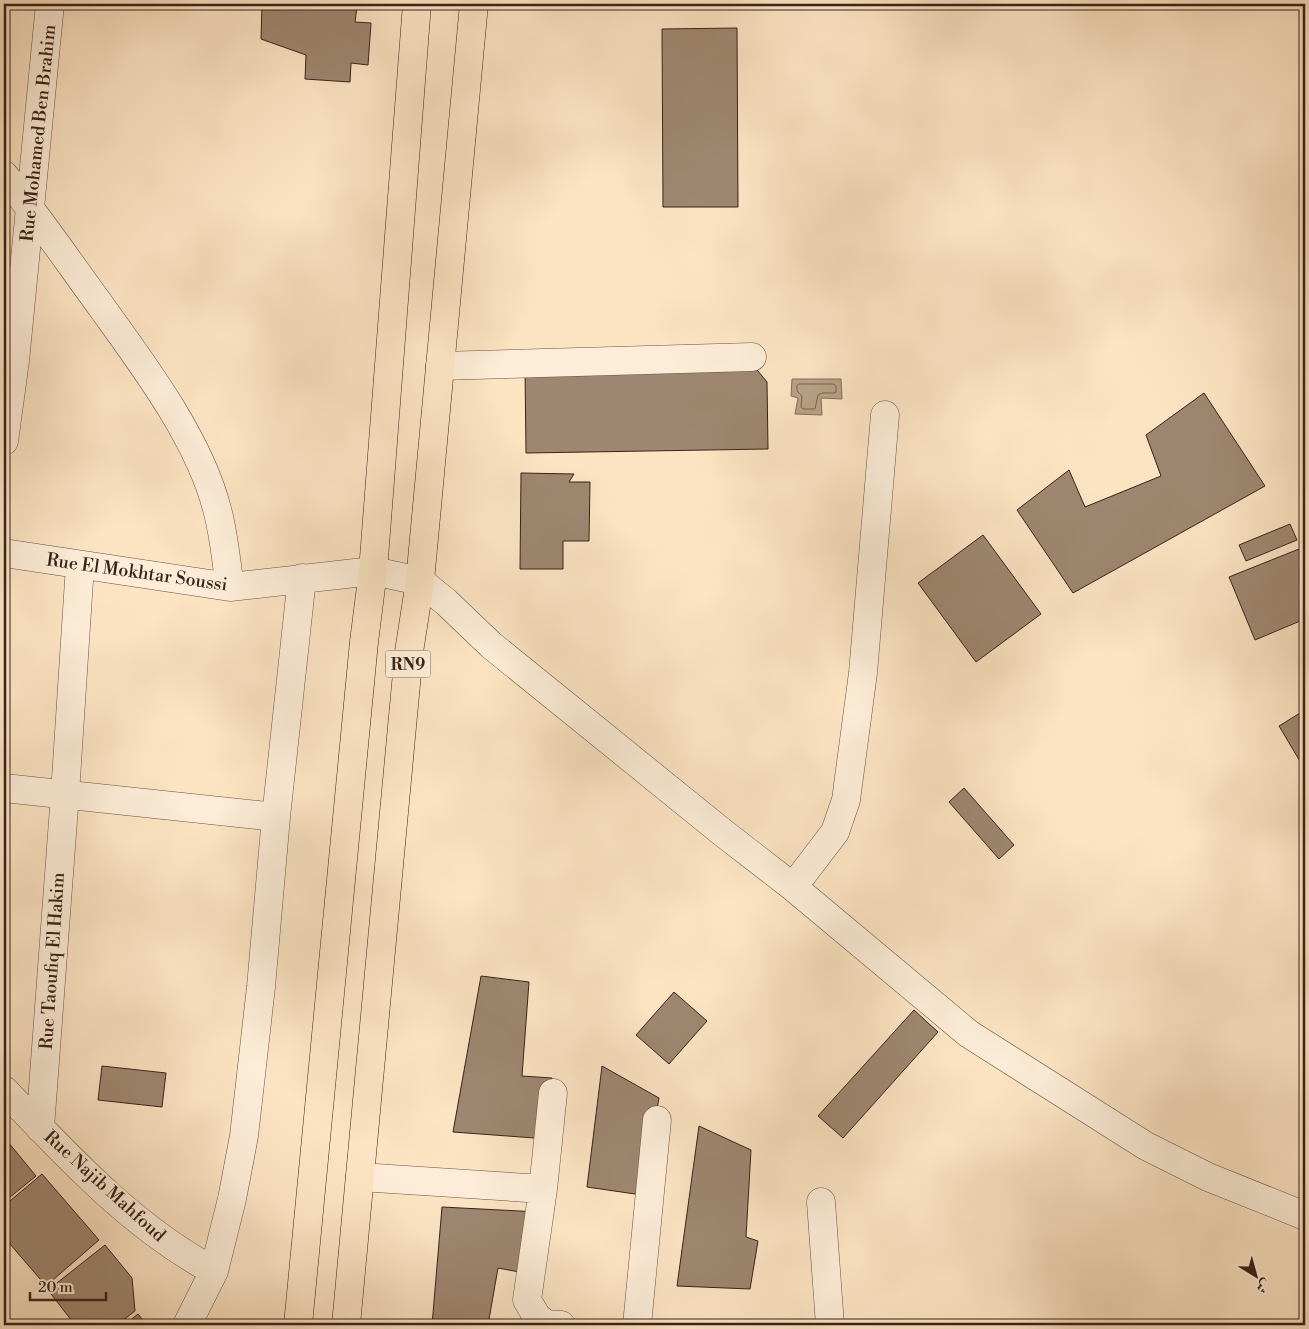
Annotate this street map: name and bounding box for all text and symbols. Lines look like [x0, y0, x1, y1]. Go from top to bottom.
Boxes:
street label: Rue Mohamed Ben Brahim [16, 23, 61, 243]
street label: Rue El Mokhtar Soussi [45, 548, 229, 597]
road number: RN9 [386, 651, 430, 678]
street label: Rue Taoufiq El Hakim [35, 871, 70, 1051]
street label: Rue Najib Mahfoud [39, 1126, 171, 1248]
north arrow [1232, 1252, 1282, 1302]
scale bar [30, 1269, 106, 1301]
text: ش [1252, 1274, 1274, 1297]
text: 20 m [38, 1278, 73, 1297]

